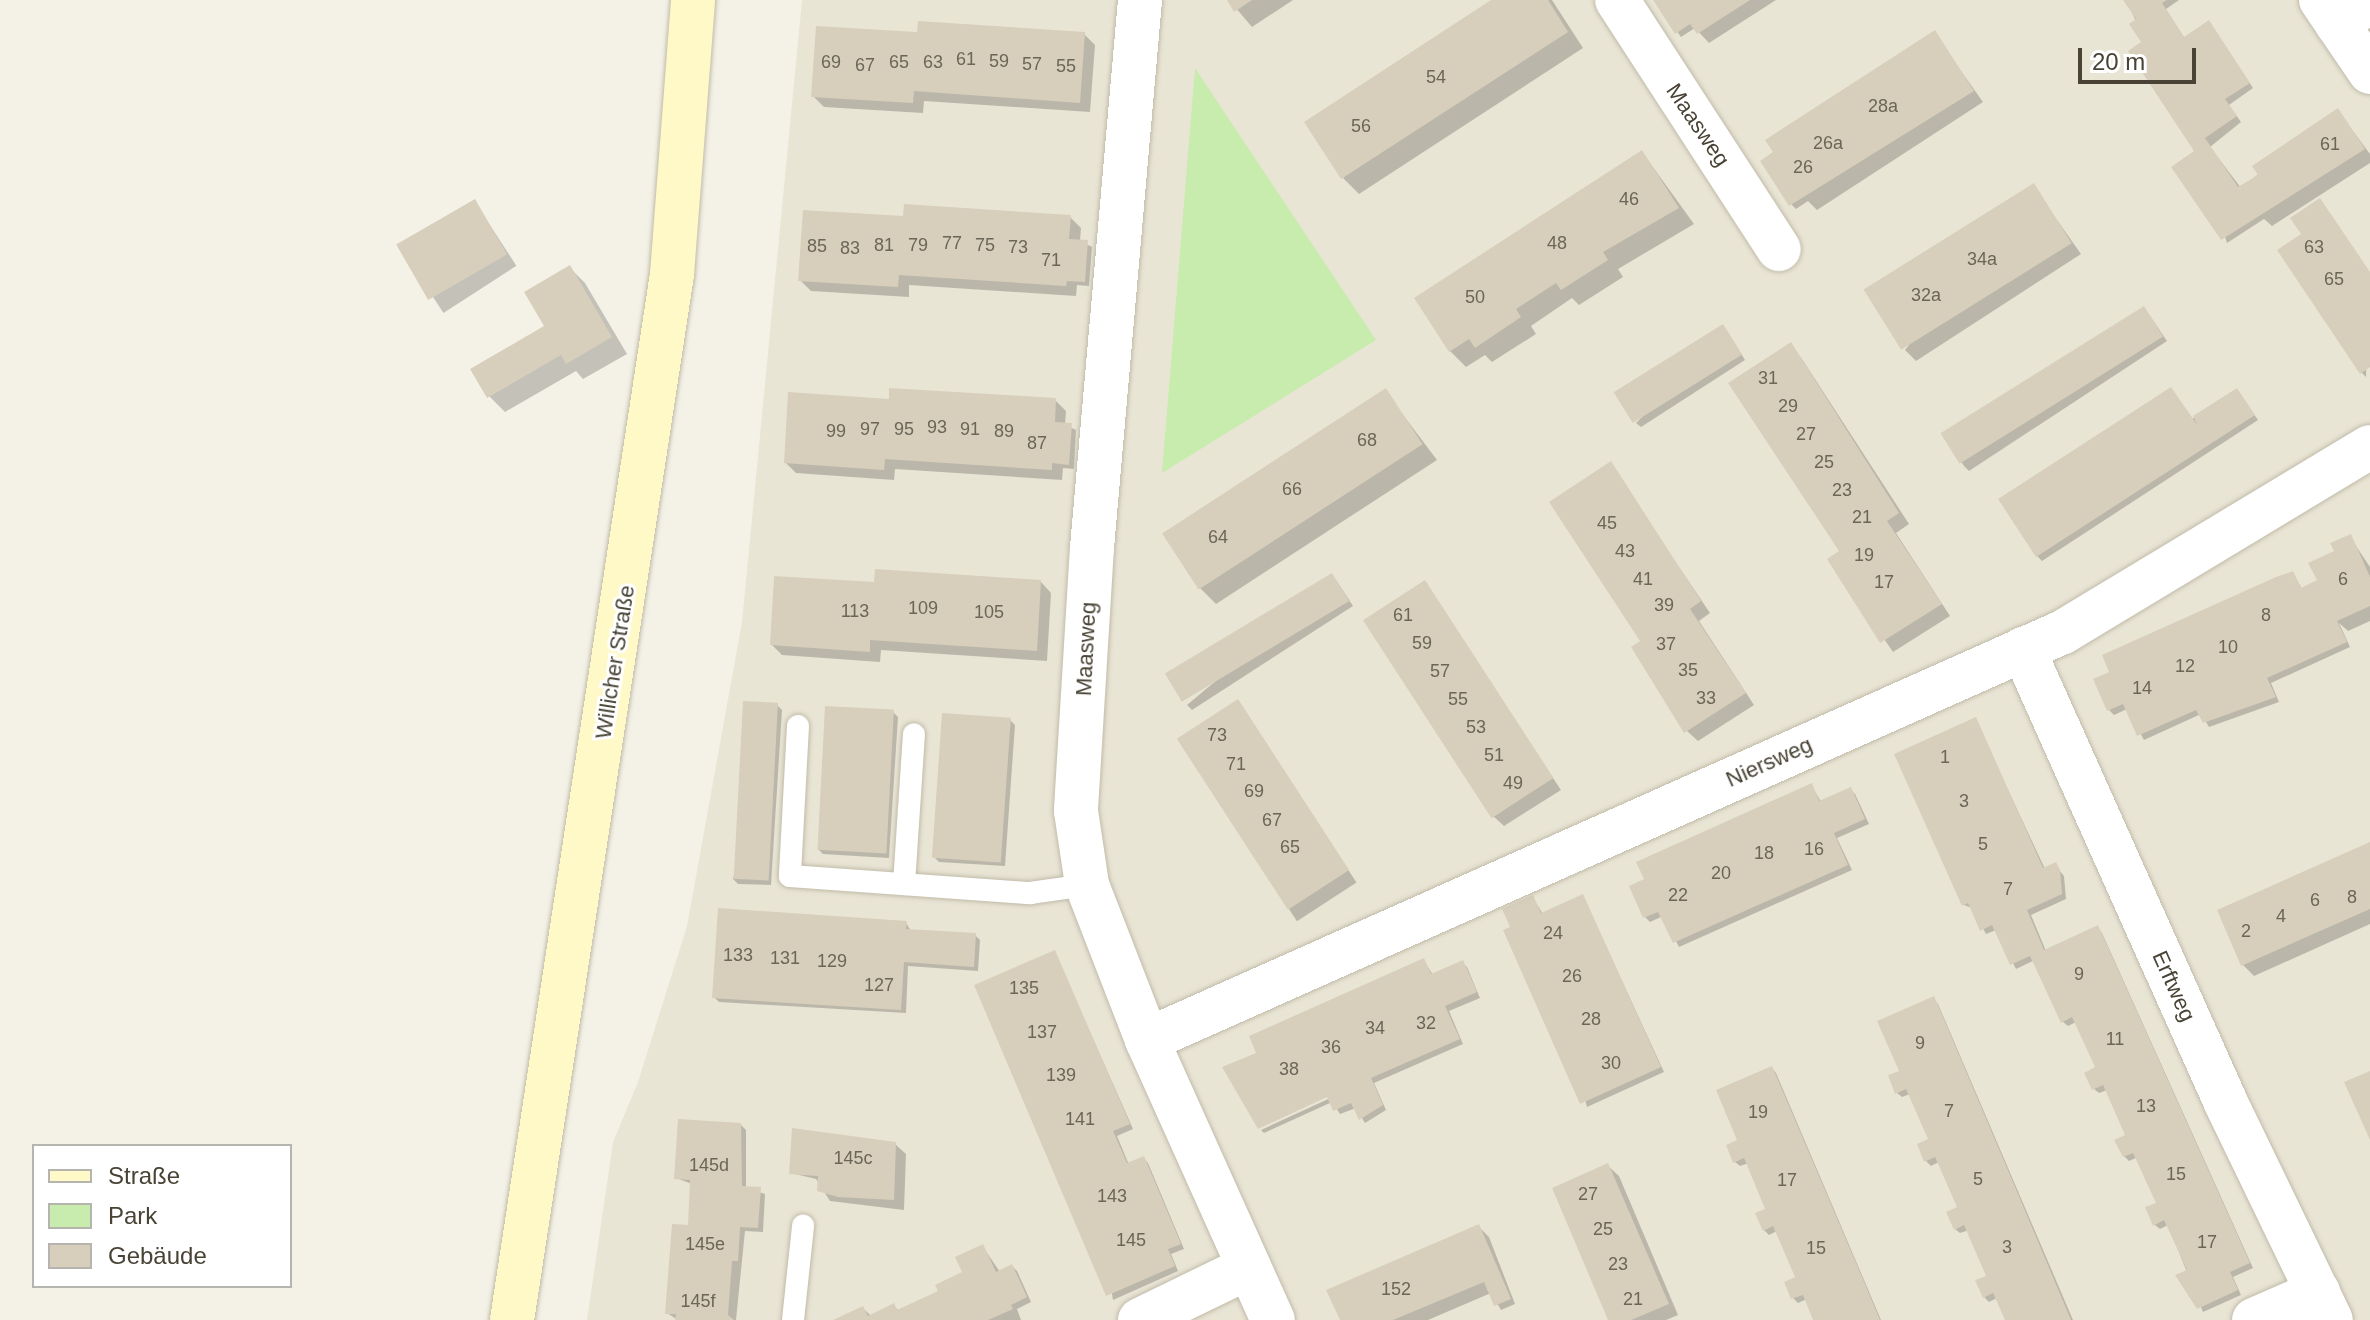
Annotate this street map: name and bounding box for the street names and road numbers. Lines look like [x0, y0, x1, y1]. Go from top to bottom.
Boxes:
street label: Maasweg [1661, 79, 1735, 171]
street label: Willicher Straße [590, 583, 640, 741]
street label: Maasweg [1070, 601, 1102, 697]
street label: Niersweg [1722, 731, 1816, 793]
street label: Erftweg [2147, 947, 2201, 1025]

